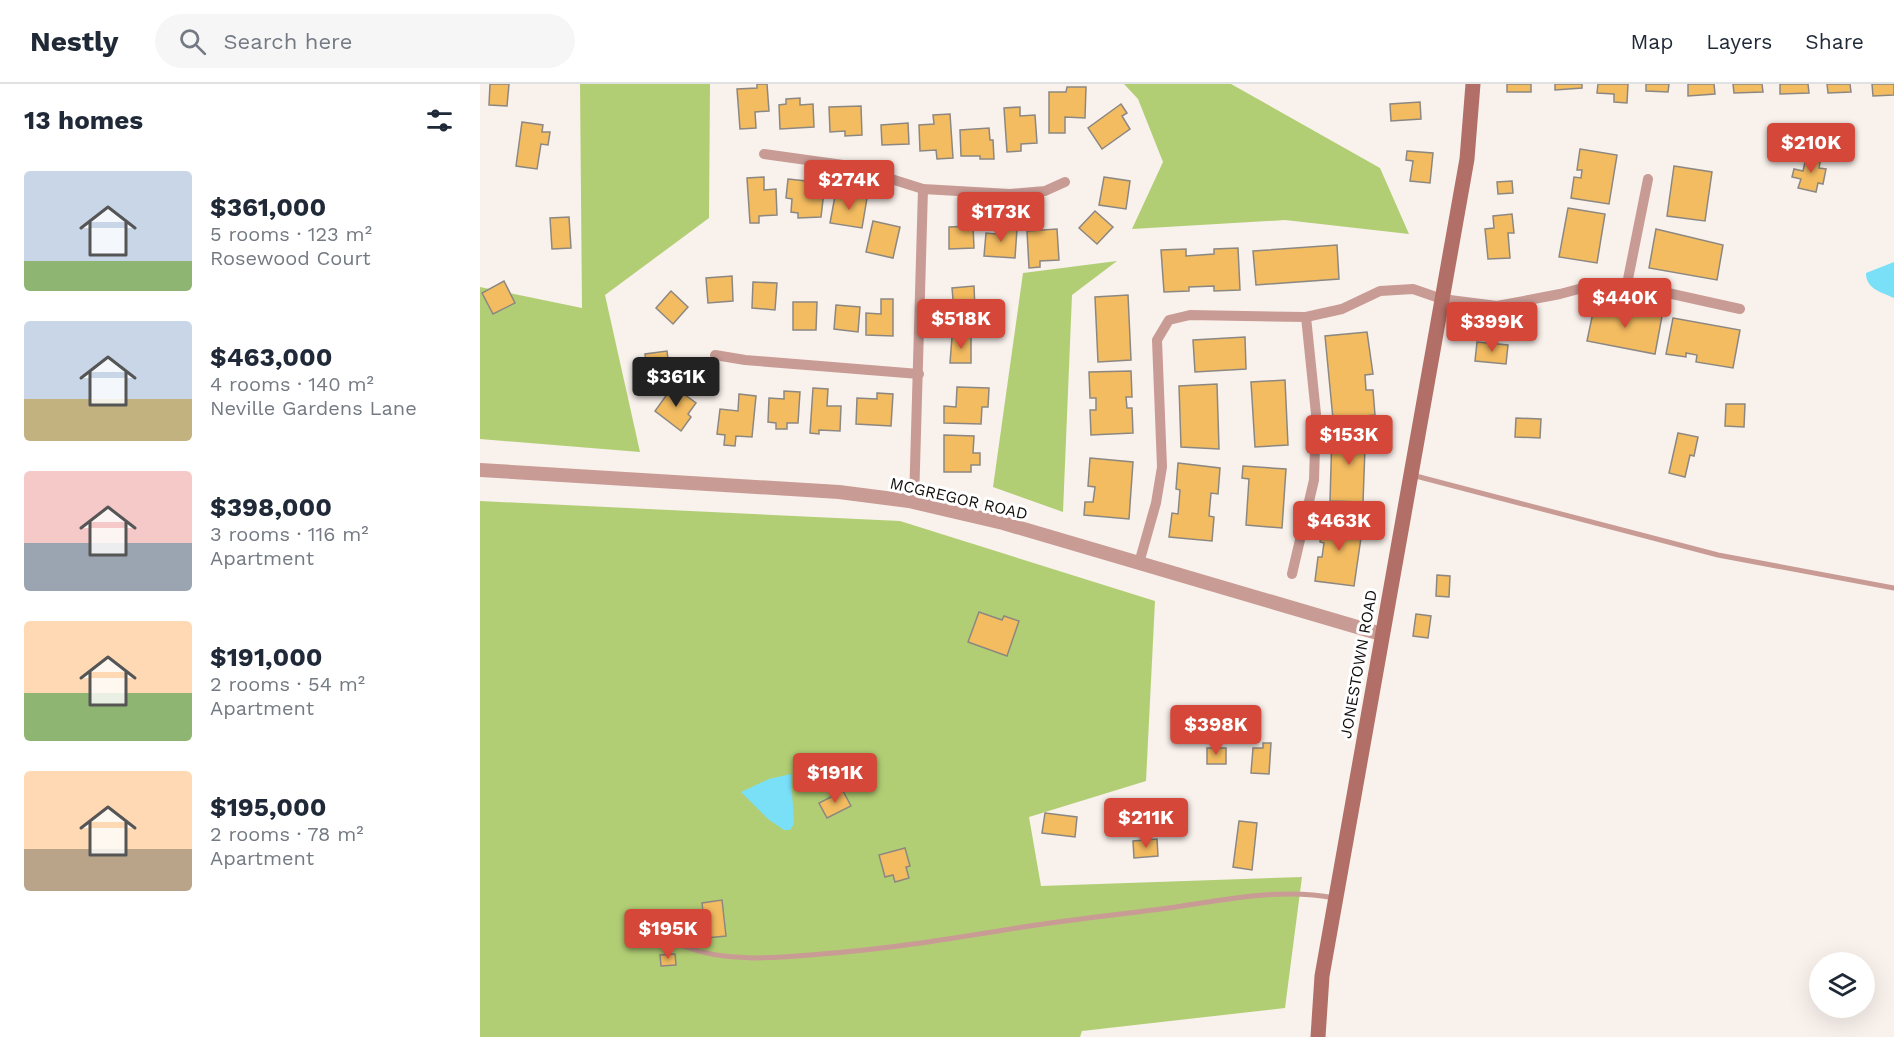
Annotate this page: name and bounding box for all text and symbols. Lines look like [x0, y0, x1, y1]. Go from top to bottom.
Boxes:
search box [155, 14, 575, 68]
text: Nestly [30, 25, 119, 58]
icon: search [176, 25, 209, 58]
text: Search here [224, 29, 352, 54]
text: Map [1630, 29, 1673, 54]
text: Layers [1706, 29, 1772, 54]
text: Share [1805, 29, 1864, 54]
icon: filters [423, 104, 456, 137]
text: 13 homes [24, 105, 143, 135]
pin: $210K [1769, 123, 1853, 174]
text: $210K [1781, 130, 1841, 154]
pin: $274K [807, 160, 891, 211]
text: $274K [818, 167, 880, 191]
text: $361,000 [210, 192, 326, 222]
pin: $173K [959, 192, 1043, 243]
icon: home [72, 195, 144, 267]
text: $173K [971, 199, 1031, 223]
text: 5 rooms · 123 m² [210, 222, 372, 246]
text: Rosewood Court [210, 246, 371, 270]
pin: $440K [1583, 278, 1667, 329]
text: $440K [1592, 285, 1658, 309]
pin: $518K [919, 299, 1003, 350]
pin: $399K [1450, 302, 1534, 353]
text: $518K [931, 306, 991, 330]
text: $399K [1460, 309, 1524, 333]
text: $463,000 [210, 342, 332, 372]
icon: home [72, 345, 144, 417]
pin: $361K [634, 357, 718, 408]
text: $361K [646, 364, 706, 388]
text: 4 rooms · 140 m² [210, 372, 374, 396]
text: Neville Gardens Lane [210, 396, 417, 420]
pin: $153K [1307, 415, 1391, 466]
text: $153K [1320, 422, 1378, 446]
street label: MCGREGOR ROAD [888, 473, 1030, 524]
text: $398,000 [210, 492, 332, 522]
icon: home [72, 495, 144, 567]
pin: $463K [1297, 501, 1381, 552]
text: $463K [1307, 508, 1371, 532]
text: 3 rooms · 116 m² [210, 522, 369, 546]
text: Apartment [210, 546, 314, 570]
street label: JONESTOWN ROAD [1336, 588, 1381, 740]
text: $191,000 [210, 642, 323, 672]
icon: home [72, 645, 144, 717]
text: 2 rooms · 54 m² [210, 672, 365, 696]
text: Apartment [210, 696, 314, 720]
pin: $398K [1174, 705, 1258, 756]
text: $398K [1184, 712, 1248, 736]
pin: $191K [793, 753, 877, 804]
text: $191K [807, 760, 863, 784]
text: $195,000 [210, 792, 326, 822]
icon: home [72, 795, 144, 867]
pin: $211K [1104, 798, 1188, 849]
text: $211K [1118, 805, 1174, 829]
text: 2 rooms · 78 m² [210, 822, 364, 846]
text: Apartment [210, 846, 314, 870]
pin: $195K [626, 909, 710, 960]
text: $195K [638, 916, 698, 940]
map controls [1809, 952, 1875, 1018]
button: layers [1809, 952, 1875, 1018]

